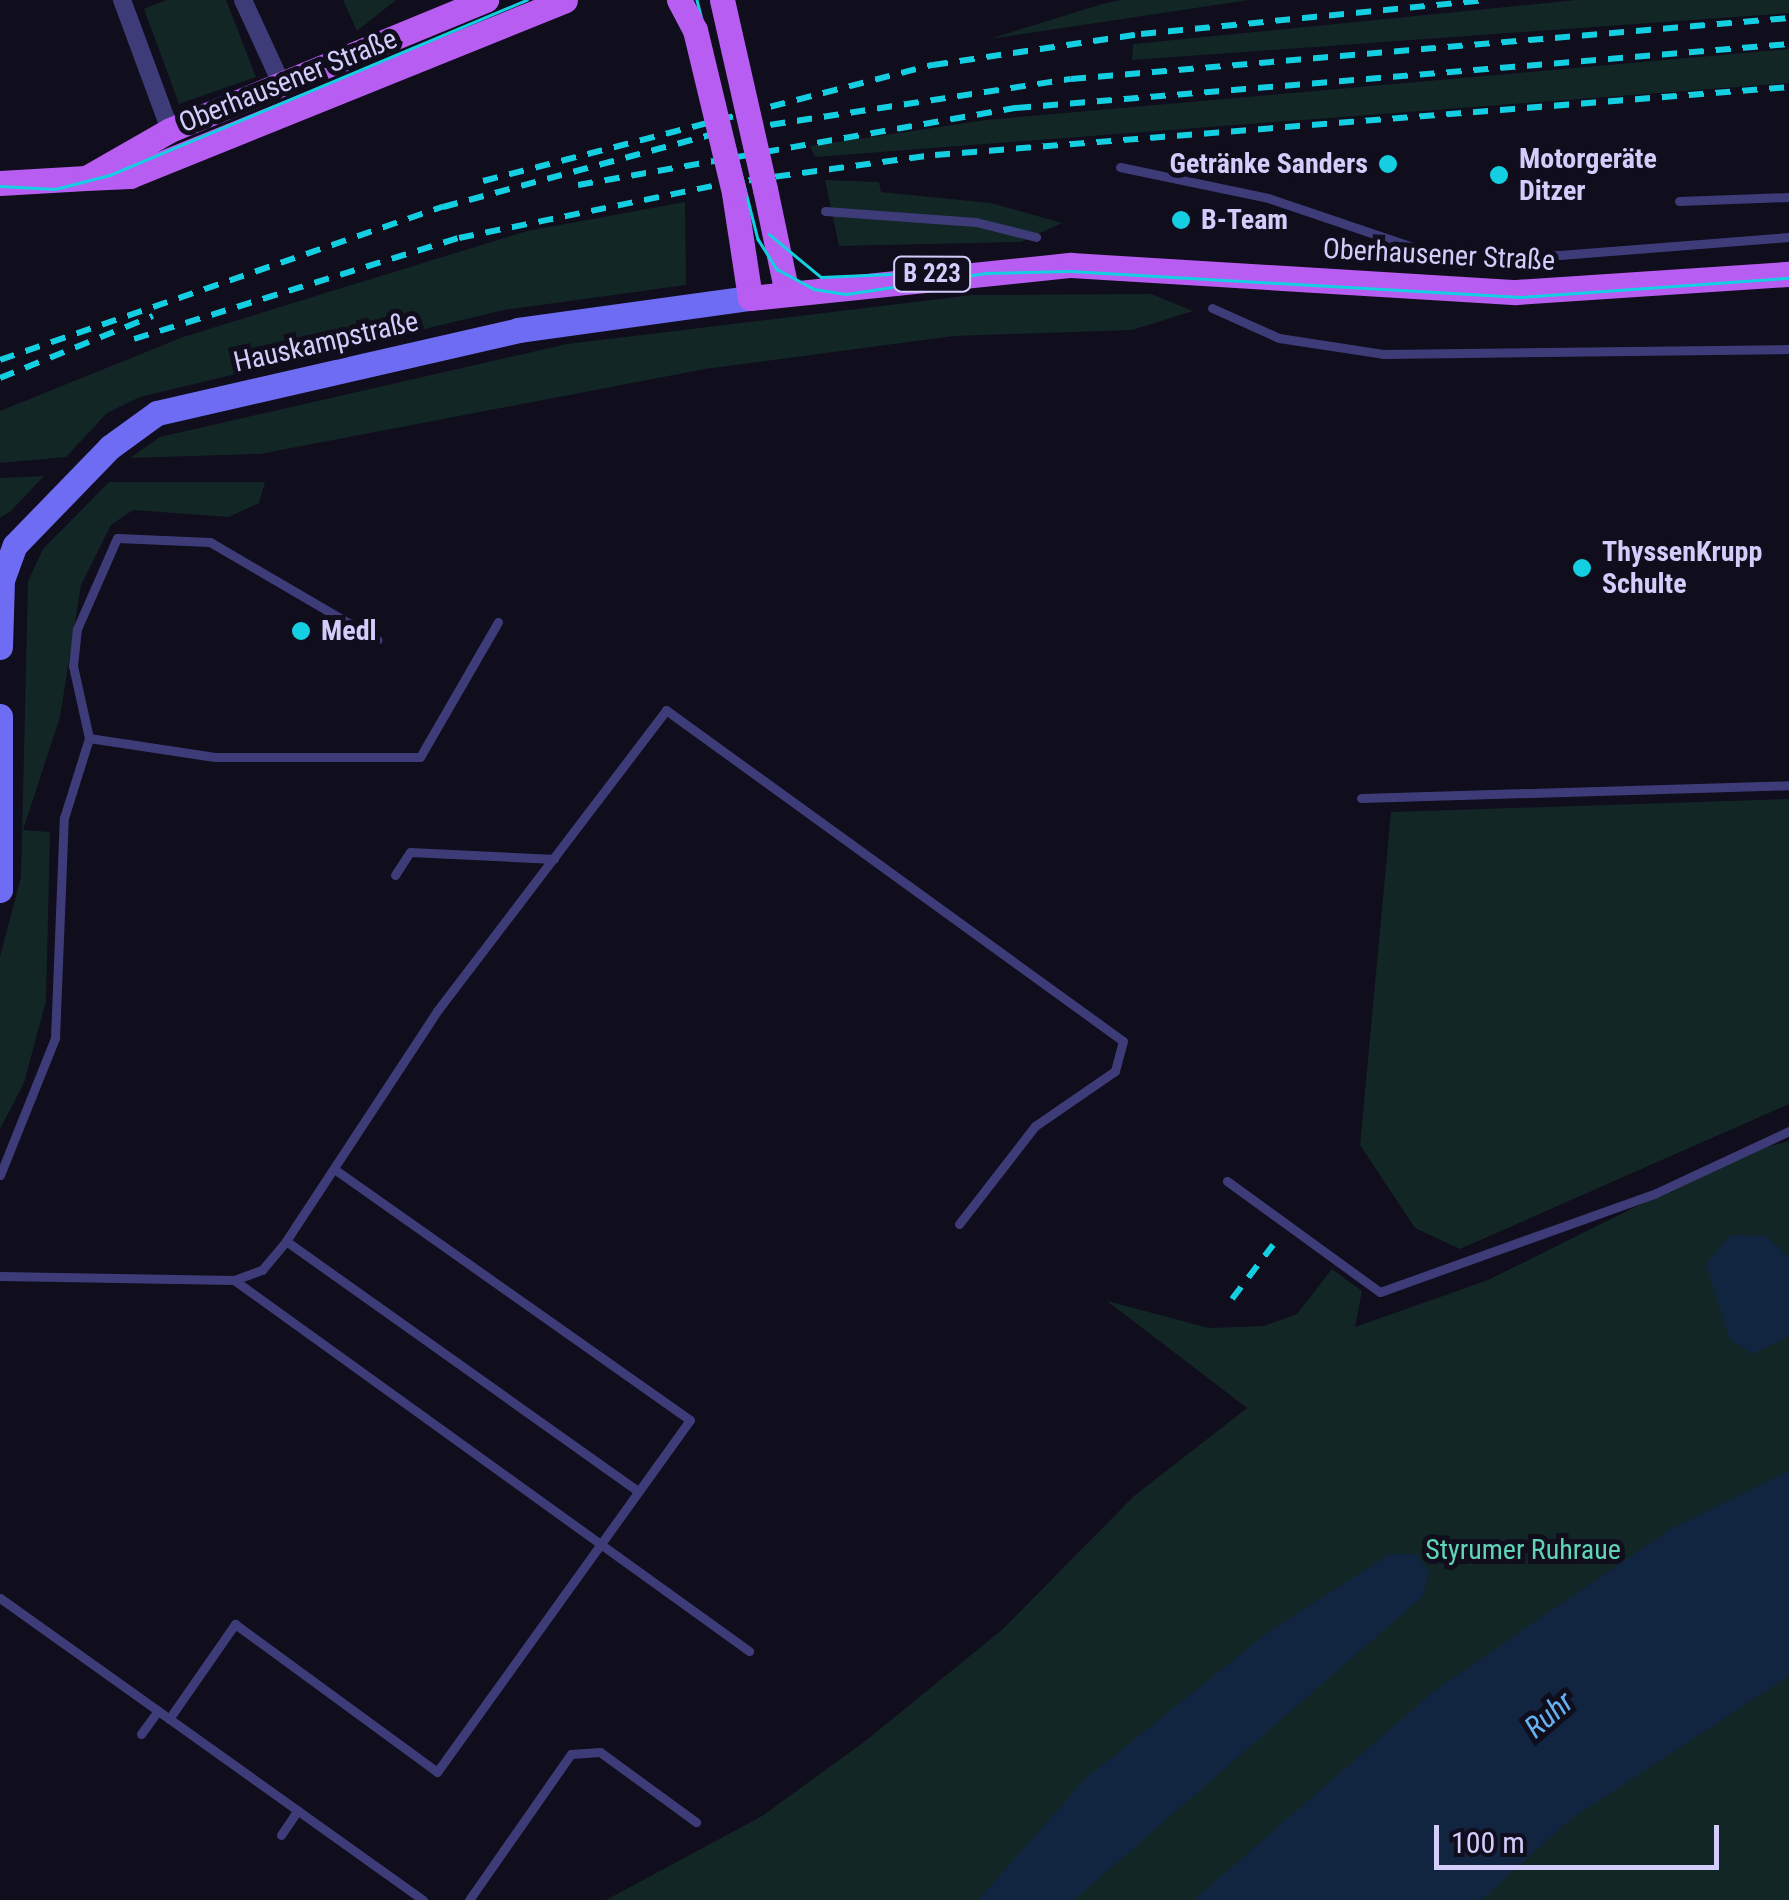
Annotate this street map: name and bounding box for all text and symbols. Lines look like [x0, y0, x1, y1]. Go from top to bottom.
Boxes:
street label: Oberhausener Straße [174, 22, 402, 140]
place label: Motorgeräte Ditzer [1519, 142, 1657, 208]
place label: Getränke Sanders [1169, 147, 1368, 181]
marker: Getränke Sanders [1377, 153, 1399, 175]
marker: Motorgeräte Ditzer [1488, 164, 1510, 186]
place label: B-Team [1201, 203, 1288, 237]
marker: B-Team [1170, 209, 1192, 231]
street label: Oberhausener Straße [1322, 232, 1556, 278]
road number: B 223 [892, 254, 972, 294]
street label: Hauskampstraße [231, 304, 421, 380]
place label: ThyssenKrupp Schulte [1602, 535, 1762, 601]
marker: ThyssenKrupp Schulte [1571, 557, 1593, 579]
place label: Medl [321, 614, 377, 648]
marker: Medl [290, 620, 312, 642]
park label: Styrumer Ruhraue [1425, 1533, 1621, 1567]
water label: Ruhr [1517, 1684, 1581, 1746]
scale bar [1439, 1805, 1724, 1867]
text: 100 m [1451, 1825, 1525, 1860]

